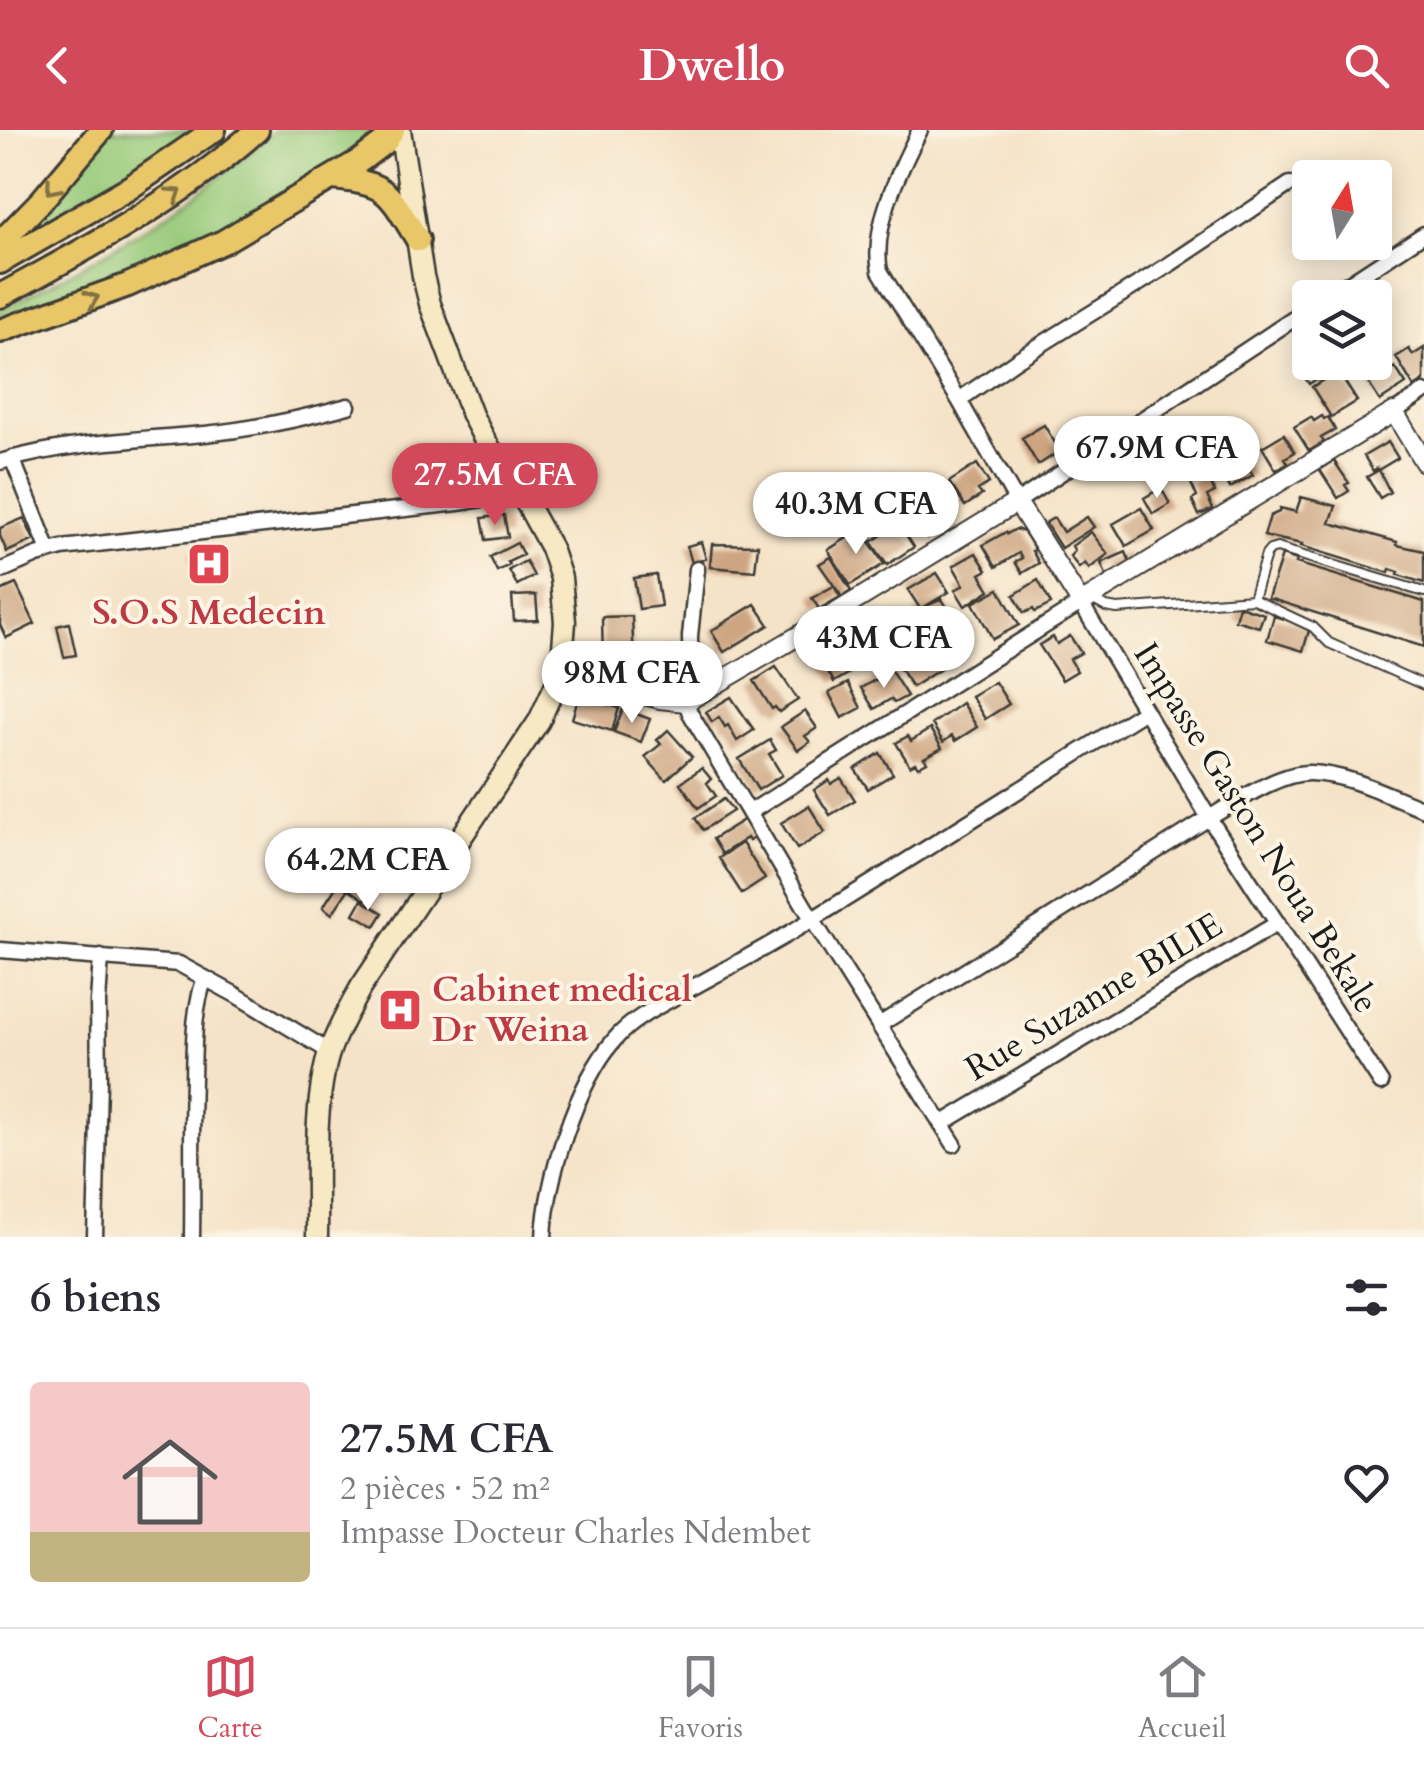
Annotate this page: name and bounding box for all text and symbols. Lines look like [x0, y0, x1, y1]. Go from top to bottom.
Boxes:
text: Dwello [639, 35, 785, 96]
icon: back [30, 38, 85, 93]
icon: search [1339, 38, 1394, 93]
north arrow [1292, 160, 1392, 260]
map controls [1292, 160, 1392, 380]
one-way arrow [46, 176, 64, 195]
one-way arrow [164, 188, 182, 207]
button: layers [1292, 280, 1392, 380]
one-way arrow [82, 291, 100, 311]
pin: 67.9M CFA [1043, 416, 1271, 501]
text: 67.9M CFA [1076, 426, 1238, 470]
pin: 27.5M CFA [381, 443, 609, 528]
text: 27.5M CFA [414, 453, 576, 497]
pin: 40.3M CFA [742, 472, 970, 557]
text: 40.3M CFA [775, 482, 937, 526]
hospital icon: S.O.S Medecin [186, 541, 232, 587]
place label: S.O.S Medecin [92, 589, 326, 637]
pin: 43M CFA [792, 606, 976, 691]
text: 43M CFA [816, 616, 952, 660]
street label: Impasse Gaston Noua Bekale [1122, 634, 1390, 1022]
pin: 98M CFA [540, 641, 724, 726]
text: 98M CFA [564, 651, 700, 695]
pin: 64.2M CFA [254, 828, 482, 913]
text: 64.2M CFA [287, 838, 449, 882]
street label: Rue Suzanne BILIE [957, 901, 1231, 1093]
place label: Cabinet medical Dr Weina [432, 966, 692, 1054]
hospital icon: Cabinet medical Dr Weina [377, 987, 423, 1033]
text: 6 biens [30, 1269, 161, 1326]
icon: filters [1339, 1270, 1394, 1325]
text: 27.5M CFA [340, 1410, 553, 1467]
icon: home [110, 1422, 230, 1542]
icon: heart [1339, 1455, 1394, 1510]
text: 2 pièces · 52 m² [340, 1467, 550, 1511]
text: Impasse Docteur Charles Ndembet [340, 1511, 811, 1555]
tab: Carte [198, 1649, 263, 1747]
tab: Favoris [658, 1649, 743, 1747]
tab: Accueil [1138, 1649, 1226, 1747]

